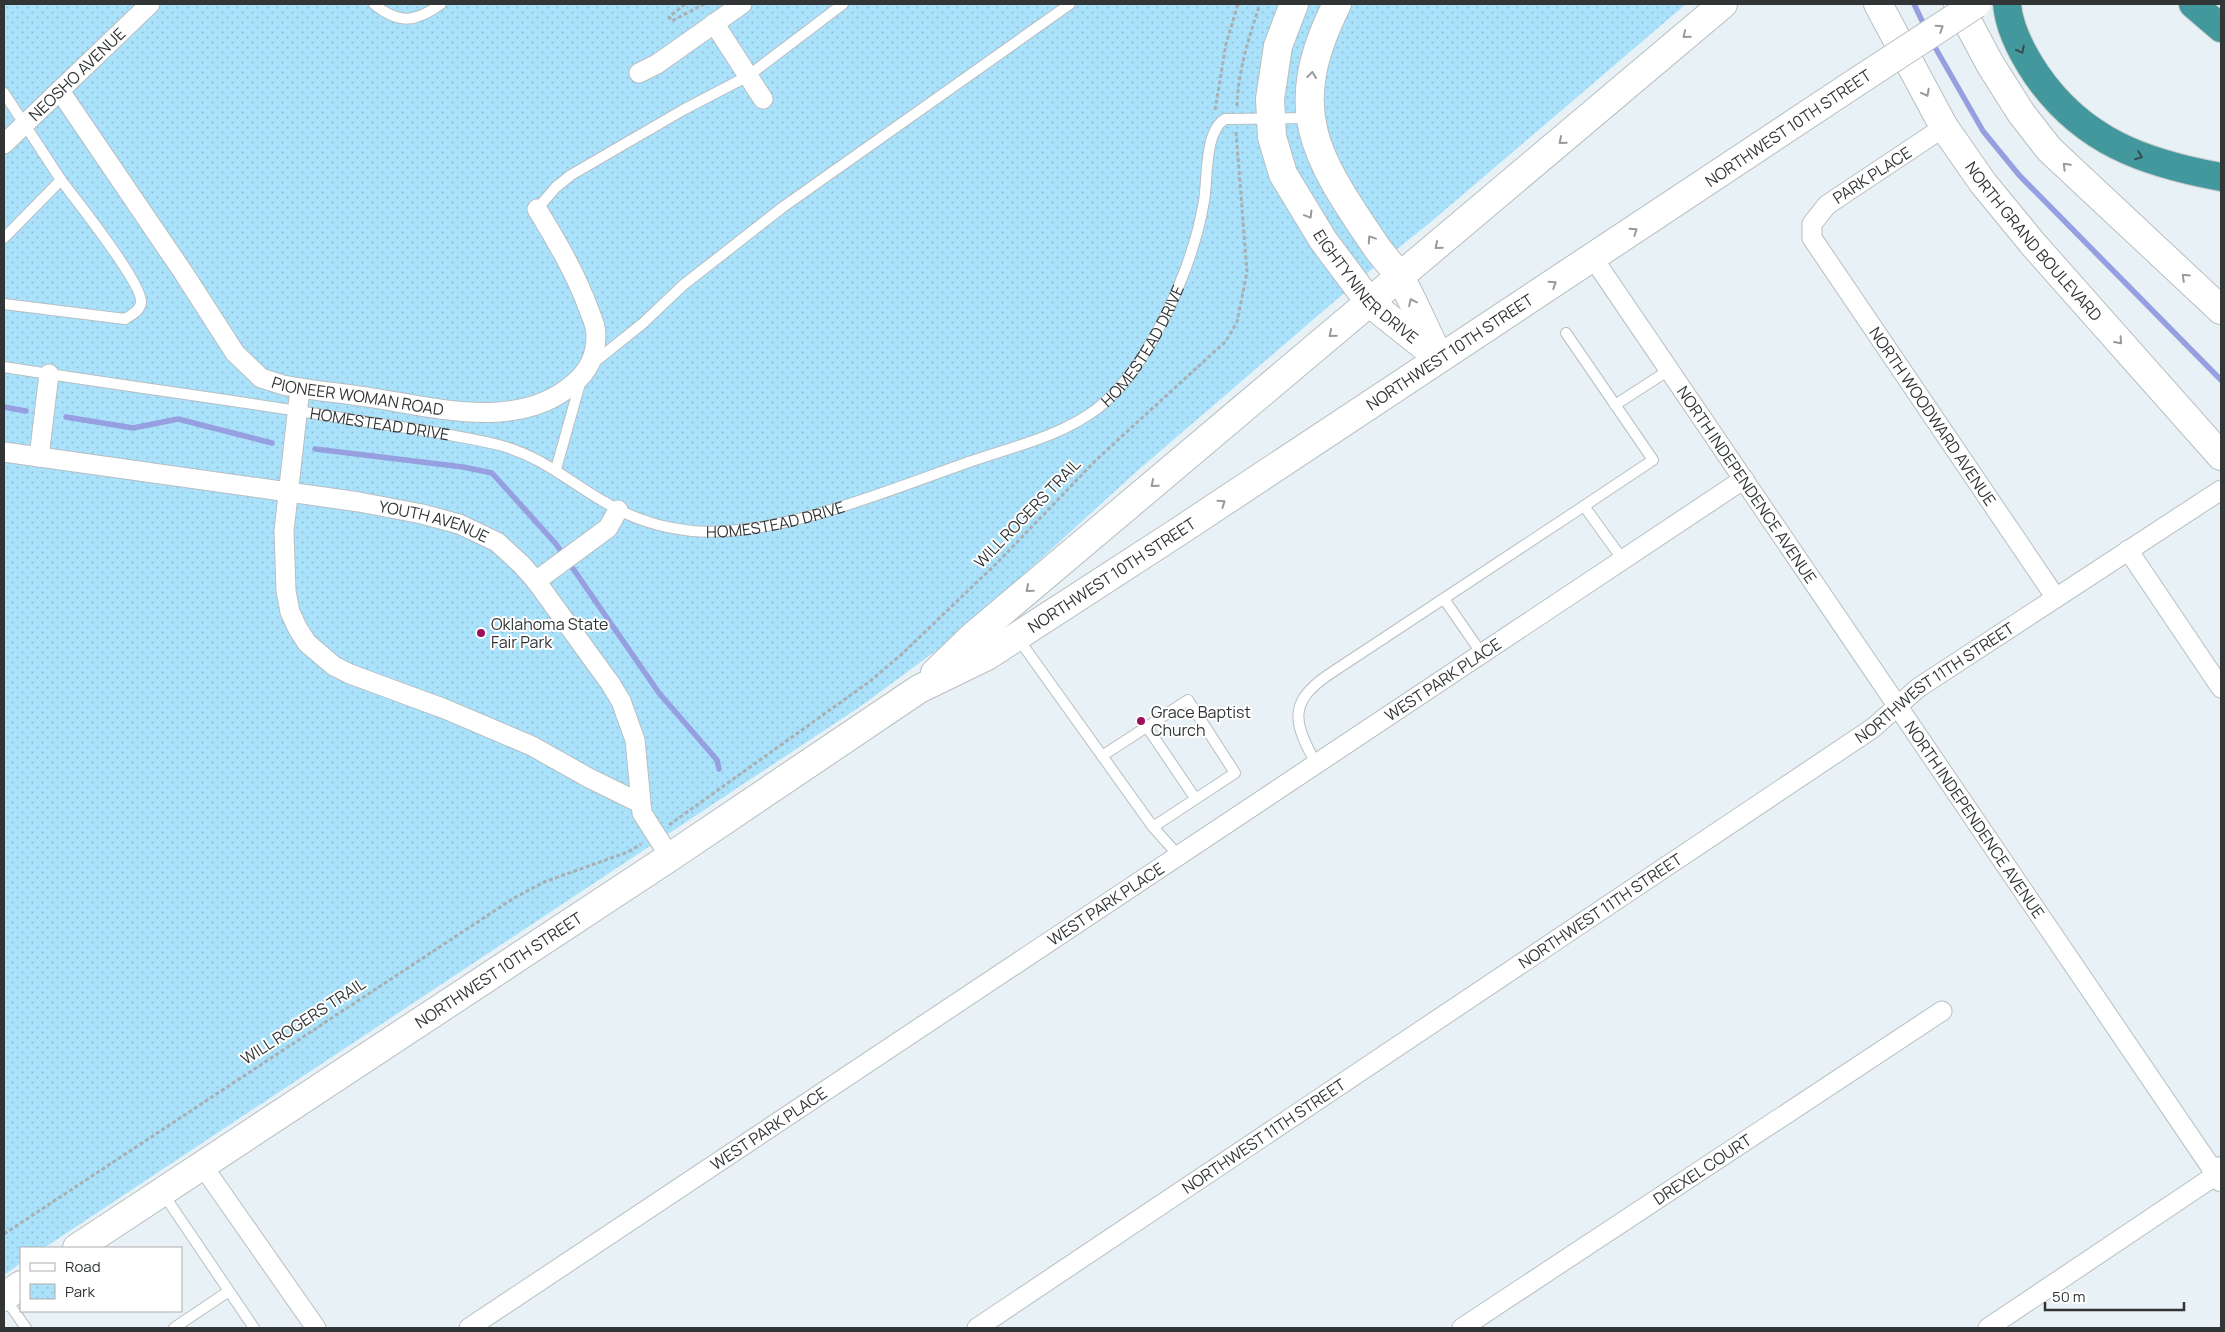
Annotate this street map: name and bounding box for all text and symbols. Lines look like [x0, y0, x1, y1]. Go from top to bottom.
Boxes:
street label: NEOSHO AVENUE [24, 23, 130, 126]
one-way arrow [1934, 25, 1943, 34]
one-way arrow [1682, 30, 1691, 39]
one-way arrow [2015, 45, 2025, 54]
street label: NORTHWEST 10TH STREET [1701, 64, 1876, 192]
one-way arrow [1306, 71, 1316, 79]
one-way arrow [1920, 88, 1930, 97]
one-way arrow [1559, 135, 1568, 143]
street label: PARK PLACE [1828, 141, 1916, 209]
one-way arrow [2135, 150, 2143, 160]
street label: NORTH GRAND BOULEVARD [1960, 157, 2107, 326]
one-way arrow [2063, 163, 2072, 172]
one-way arrow [1302, 210, 1312, 219]
street label: EIGHTY NINER DRIVE [1308, 225, 1423, 348]
one-way arrow [1628, 228, 1638, 237]
one-way arrow [1368, 235, 1377, 245]
one-way arrow [1435, 240, 1444, 248]
one-way arrow [2182, 274, 2191, 283]
one-way arrow [1548, 280, 1557, 290]
street label: HOMESTEAD DRIVE [1096, 282, 1189, 412]
street label: NORTHWEST 10TH STREET [1362, 288, 1538, 415]
one-way arrow [1408, 298, 1418, 307]
street label: NORTH WOODWARD AVENUE [1864, 322, 2001, 510]
one-way arrow [1329, 329, 1338, 338]
one-way arrow [2113, 335, 2122, 344]
street label: PIONEER WOMAN ROAD [269, 371, 445, 421]
street label: NORTH INDEPENDENCE AVENUE [1672, 382, 1822, 588]
street label: HOMESTEAD DRIVE [308, 402, 451, 446]
street label: WILL ROGERS TRAIL [969, 453, 1085, 573]
one-way arrow [1150, 479, 1159, 488]
street label: YOUTH AVENUE [377, 495, 493, 548]
street label: HOMESTEAD DRIVE [706, 496, 847, 543]
one-way arrow [1216, 500, 1225, 509]
street label: NORTHWEST 10TH STREET [1024, 512, 1200, 638]
one-way arrow [1026, 583, 1035, 592]
place label: Oklahoma State Fair Park [491, 613, 608, 653]
street label: NORTHWEST 11TH STREET [1851, 617, 2019, 748]
marker: Oklahoma State Fair Park [475, 627, 487, 639]
street label: WEST PARK PLACE [1380, 633, 1505, 726]
place label: Grace Baptist Church [1151, 701, 1251, 741]
marker: Grace Baptist Church [1135, 715, 1147, 727]
street label: NORTH INDEPENDENCE AVENUE [1900, 716, 2050, 923]
street label: NORTHWEST 11TH STREET [1514, 848, 1687, 973]
street label: WEST PARK PLACE [1043, 857, 1168, 951]
street label: NORTHWEST 10TH STREET [411, 907, 587, 1033]
street label: WILL ROGERS TRAIL [236, 972, 370, 1070]
street label: NORTHWEST 11TH STREET [1178, 1073, 1350, 1199]
street label: WEST PARK PLACE [706, 1082, 831, 1175]
street label: DREXEL COURT [1649, 1129, 1756, 1210]
legend [20, 1247, 182, 1312]
text: Road [65, 1256, 101, 1277]
scale bar [2045, 1280, 2184, 1312]
text: Park [65, 1281, 95, 1302]
text: 50 m [2052, 1286, 2086, 1307]

